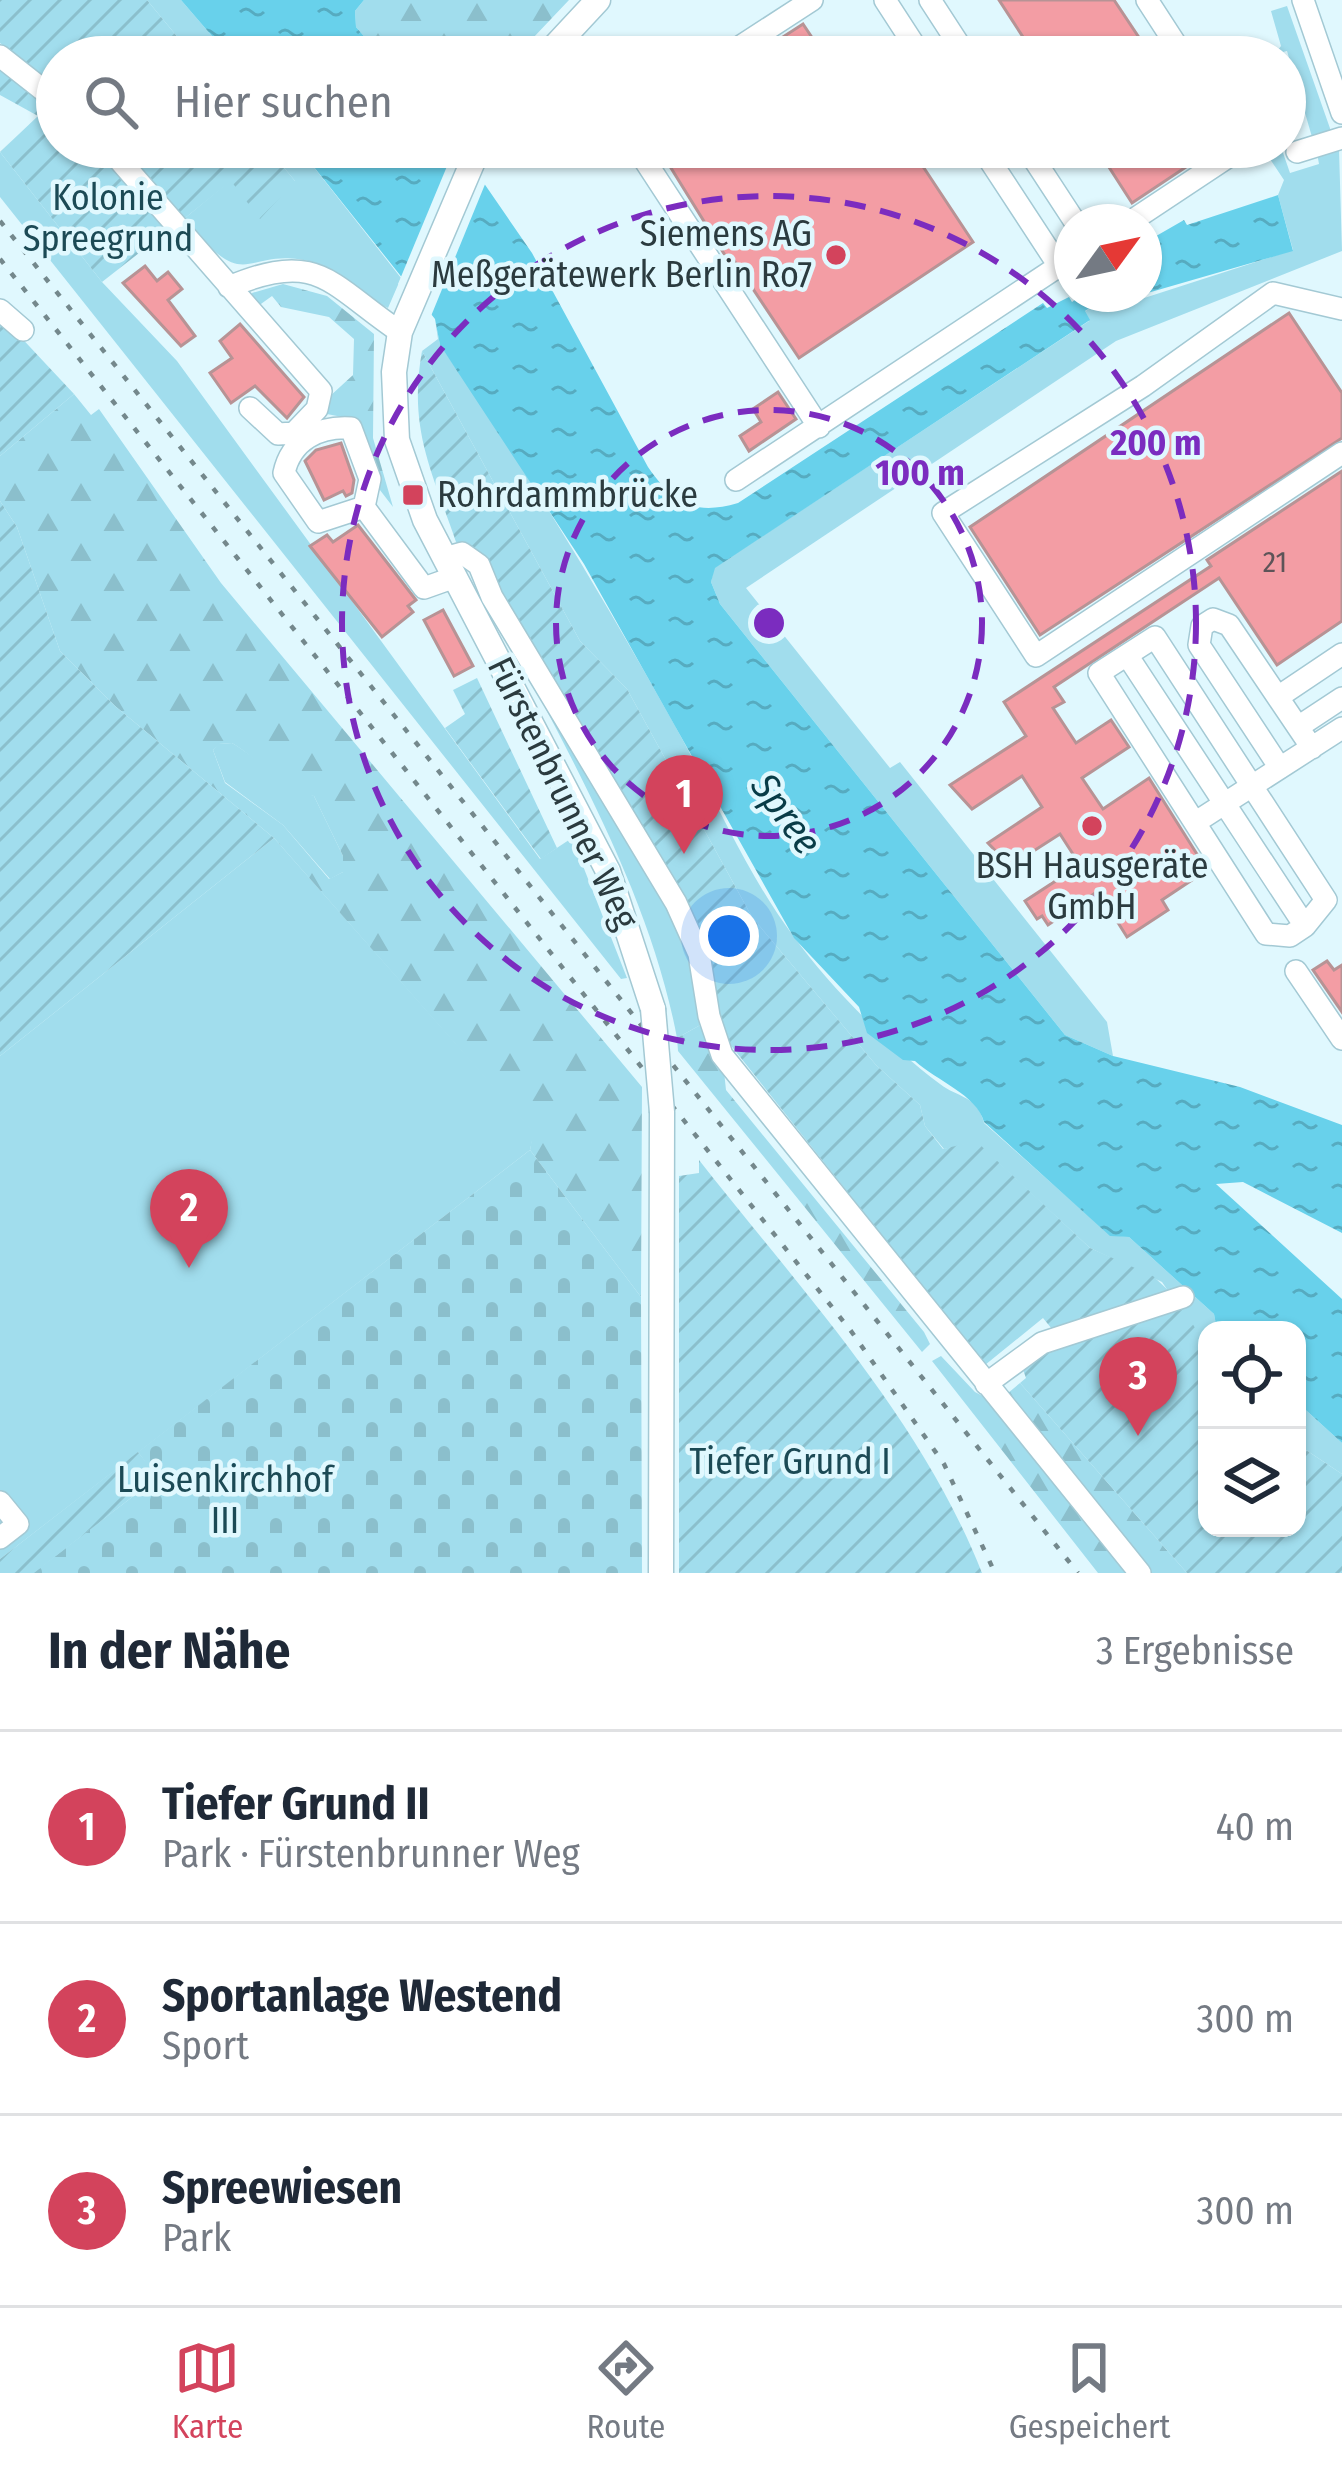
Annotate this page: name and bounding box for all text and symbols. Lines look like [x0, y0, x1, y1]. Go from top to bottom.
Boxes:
search box [36, 36, 1306, 168]
icon: search [78, 69, 144, 135]
text: Hier suchen [174, 75, 393, 129]
park label: Kolonie Spreegrund [23, 176, 193, 261]
north arrow [1054, 204, 1162, 312]
place label: Siemens AG Meßgerätewerk Berlin Ro7 [431, 212, 812, 297]
marker: Siemens AG Meßgerätewerk Berlin Ro7 [823, 242, 849, 268]
text: 200 m [1110, 421, 1201, 465]
text: 100 m [875, 451, 965, 495]
place label: Rohrdammbrücke [437, 473, 698, 517]
marker: Rohrdammbrücke [400, 482, 426, 508]
house number: 21 [1263, 544, 1287, 580]
centre of rings [748, 602, 790, 644]
street label: Fürstenbrunner Weg [478, 650, 648, 936]
pin: 1 [645, 755, 723, 854]
water label: Spree [741, 764, 831, 863]
marker: BSH Hausgeräte GmbH [1079, 813, 1105, 839]
place label: BSH Hausgeräte GmbH [976, 844, 1209, 929]
your location [699, 906, 759, 966]
pin: 2 [150, 1169, 228, 1268]
map controls [1198, 1321, 1306, 1537]
button: locate [1198, 1321, 1306, 1429]
pin: 3 [1099, 1337, 1177, 1436]
button: layers [1198, 1429, 1306, 1537]
park label: Tiefer Grund I [689, 1440, 891, 1484]
park label: Luisenkirchhof III [117, 1458, 336, 1543]
text: In der Nähe [48, 1620, 290, 1682]
text: 3 Ergebnisse [1096, 1628, 1294, 1674]
text: Tiefer Grund II [162, 1777, 430, 1831]
text: 1 [79, 1804, 95, 1850]
text: 40 m [1216, 1804, 1294, 1850]
text: Park · Fürstenbrunner Weg [162, 1831, 580, 1877]
text: Sportanlage Westend [162, 1969, 562, 2023]
text: 2 [78, 1996, 96, 2042]
text: 300 m [1197, 1996, 1294, 2042]
text: Sport [162, 2023, 249, 2069]
text: Spreewiesen [162, 2161, 402, 2215]
text: 3 [78, 2188, 96, 2234]
text: 300 m [1197, 2188, 1294, 2234]
text: Park [162, 2215, 231, 2261]
tab: Karte [172, 2335, 243, 2447]
tab: Route [587, 2335, 665, 2447]
tab: Gespeichert [1009, 2335, 1170, 2447]

